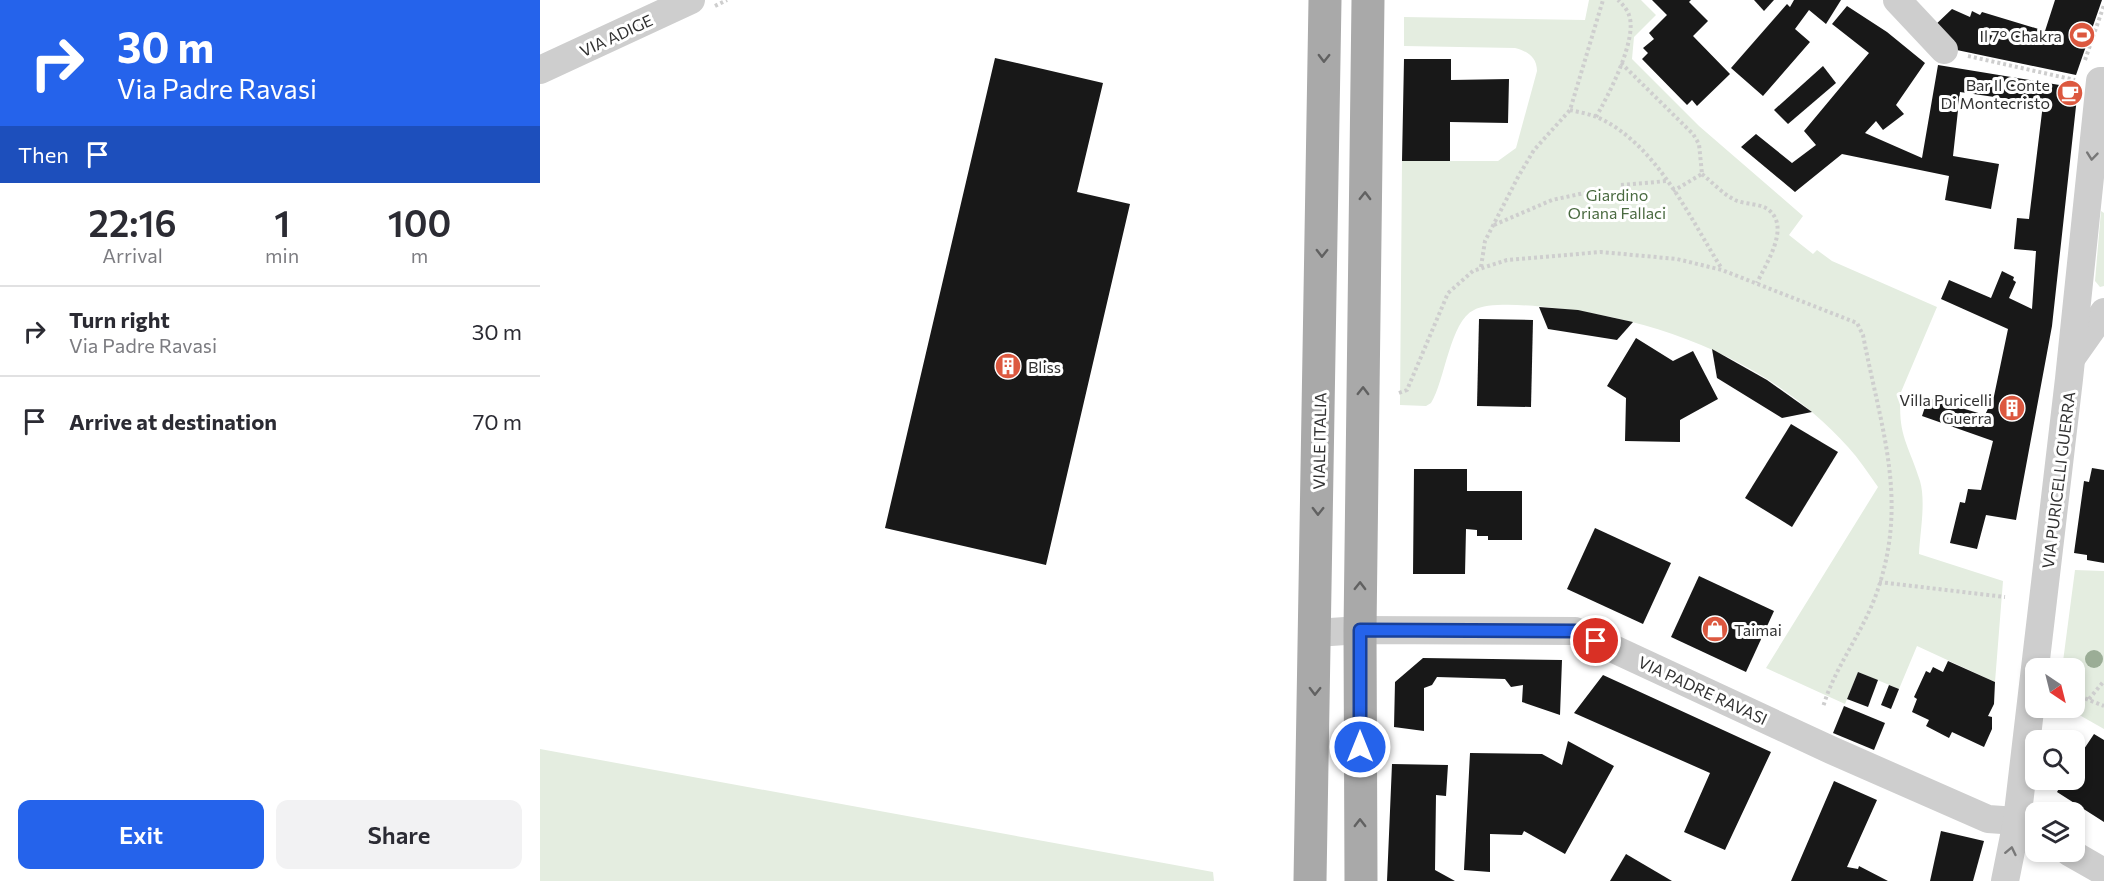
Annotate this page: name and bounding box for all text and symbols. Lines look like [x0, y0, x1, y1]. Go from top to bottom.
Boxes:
street label: VIA ADIGE [577, 10, 655, 60]
text: 30 m [117, 20, 214, 72]
sports icon: Il 7° Chakra [2067, 20, 2097, 50]
icon: right [18, 24, 96, 102]
place label: Il 7° Chakra [1979, 26, 2062, 45]
one-way arrow [1318, 54, 1331, 63]
text: Via Padre Ravasi [117, 72, 317, 105]
place label: Bar Il Conte Di Montecristo [1940, 75, 2050, 112]
cafe icon: Bar Il Conte Di Montecristo [2055, 78, 2085, 108]
icon: arrive [81, 138, 114, 171]
text: Then [18, 141, 69, 168]
one-way arrow [2086, 151, 2099, 160]
park label: Giardino Oriana Fallaci [1568, 185, 1666, 222]
one-way arrow [1359, 191, 1371, 200]
text: 22:16 [89, 200, 177, 244]
text: 1 [274, 200, 290, 244]
text: 100 [388, 200, 451, 244]
text: Arrival [102, 243, 163, 267]
text: min [265, 243, 299, 267]
text: m [411, 243, 428, 267]
one-way arrow [1316, 249, 1328, 258]
text: Turn right [69, 306, 170, 333]
icon: right [18, 315, 51, 348]
text: 30 m [472, 318, 522, 345]
text: Via Padre Ravasi [69, 333, 217, 357]
building icon: Bliss [993, 351, 1023, 381]
place label: Bliss [1028, 357, 1061, 376]
one-way arrow [1357, 386, 1369, 395]
place label: Villa Puricelli Guerra [1899, 390, 1992, 427]
street label: VIA PURICELLI GUERRA [2038, 390, 2078, 570]
street label: VIALE ITALIA [1309, 392, 1329, 490]
building icon: Villa Puricelli Guerra [1997, 393, 2027, 423]
icon: arrive [18, 405, 51, 438]
text: Arrive at destination [69, 408, 277, 435]
text: 70 m [473, 408, 522, 435]
one-way arrow [1312, 507, 1324, 516]
one-way arrow [1354, 581, 1367, 590]
shop icon: Taimai [1700, 614, 1730, 644]
pin [1570, 615, 1621, 666]
place label: Taimai [1734, 620, 1782, 639]
icon: arrive [1579, 624, 1612, 657]
street label: VIA PADRE RAVASI [1635, 652, 1771, 728]
north arrow [2025, 658, 2085, 718]
map controls [2025, 658, 2085, 862]
one-way arrow [1308, 687, 1321, 696]
position arrow [1328, 715, 1392, 779]
button: search [2025, 730, 2085, 790]
button: Exit [18, 800, 264, 869]
button: Share [276, 800, 522, 869]
button: layers [2025, 802, 2085, 862]
one-way arrow [1354, 818, 1367, 827]
one-way arrow [2004, 846, 2017, 856]

